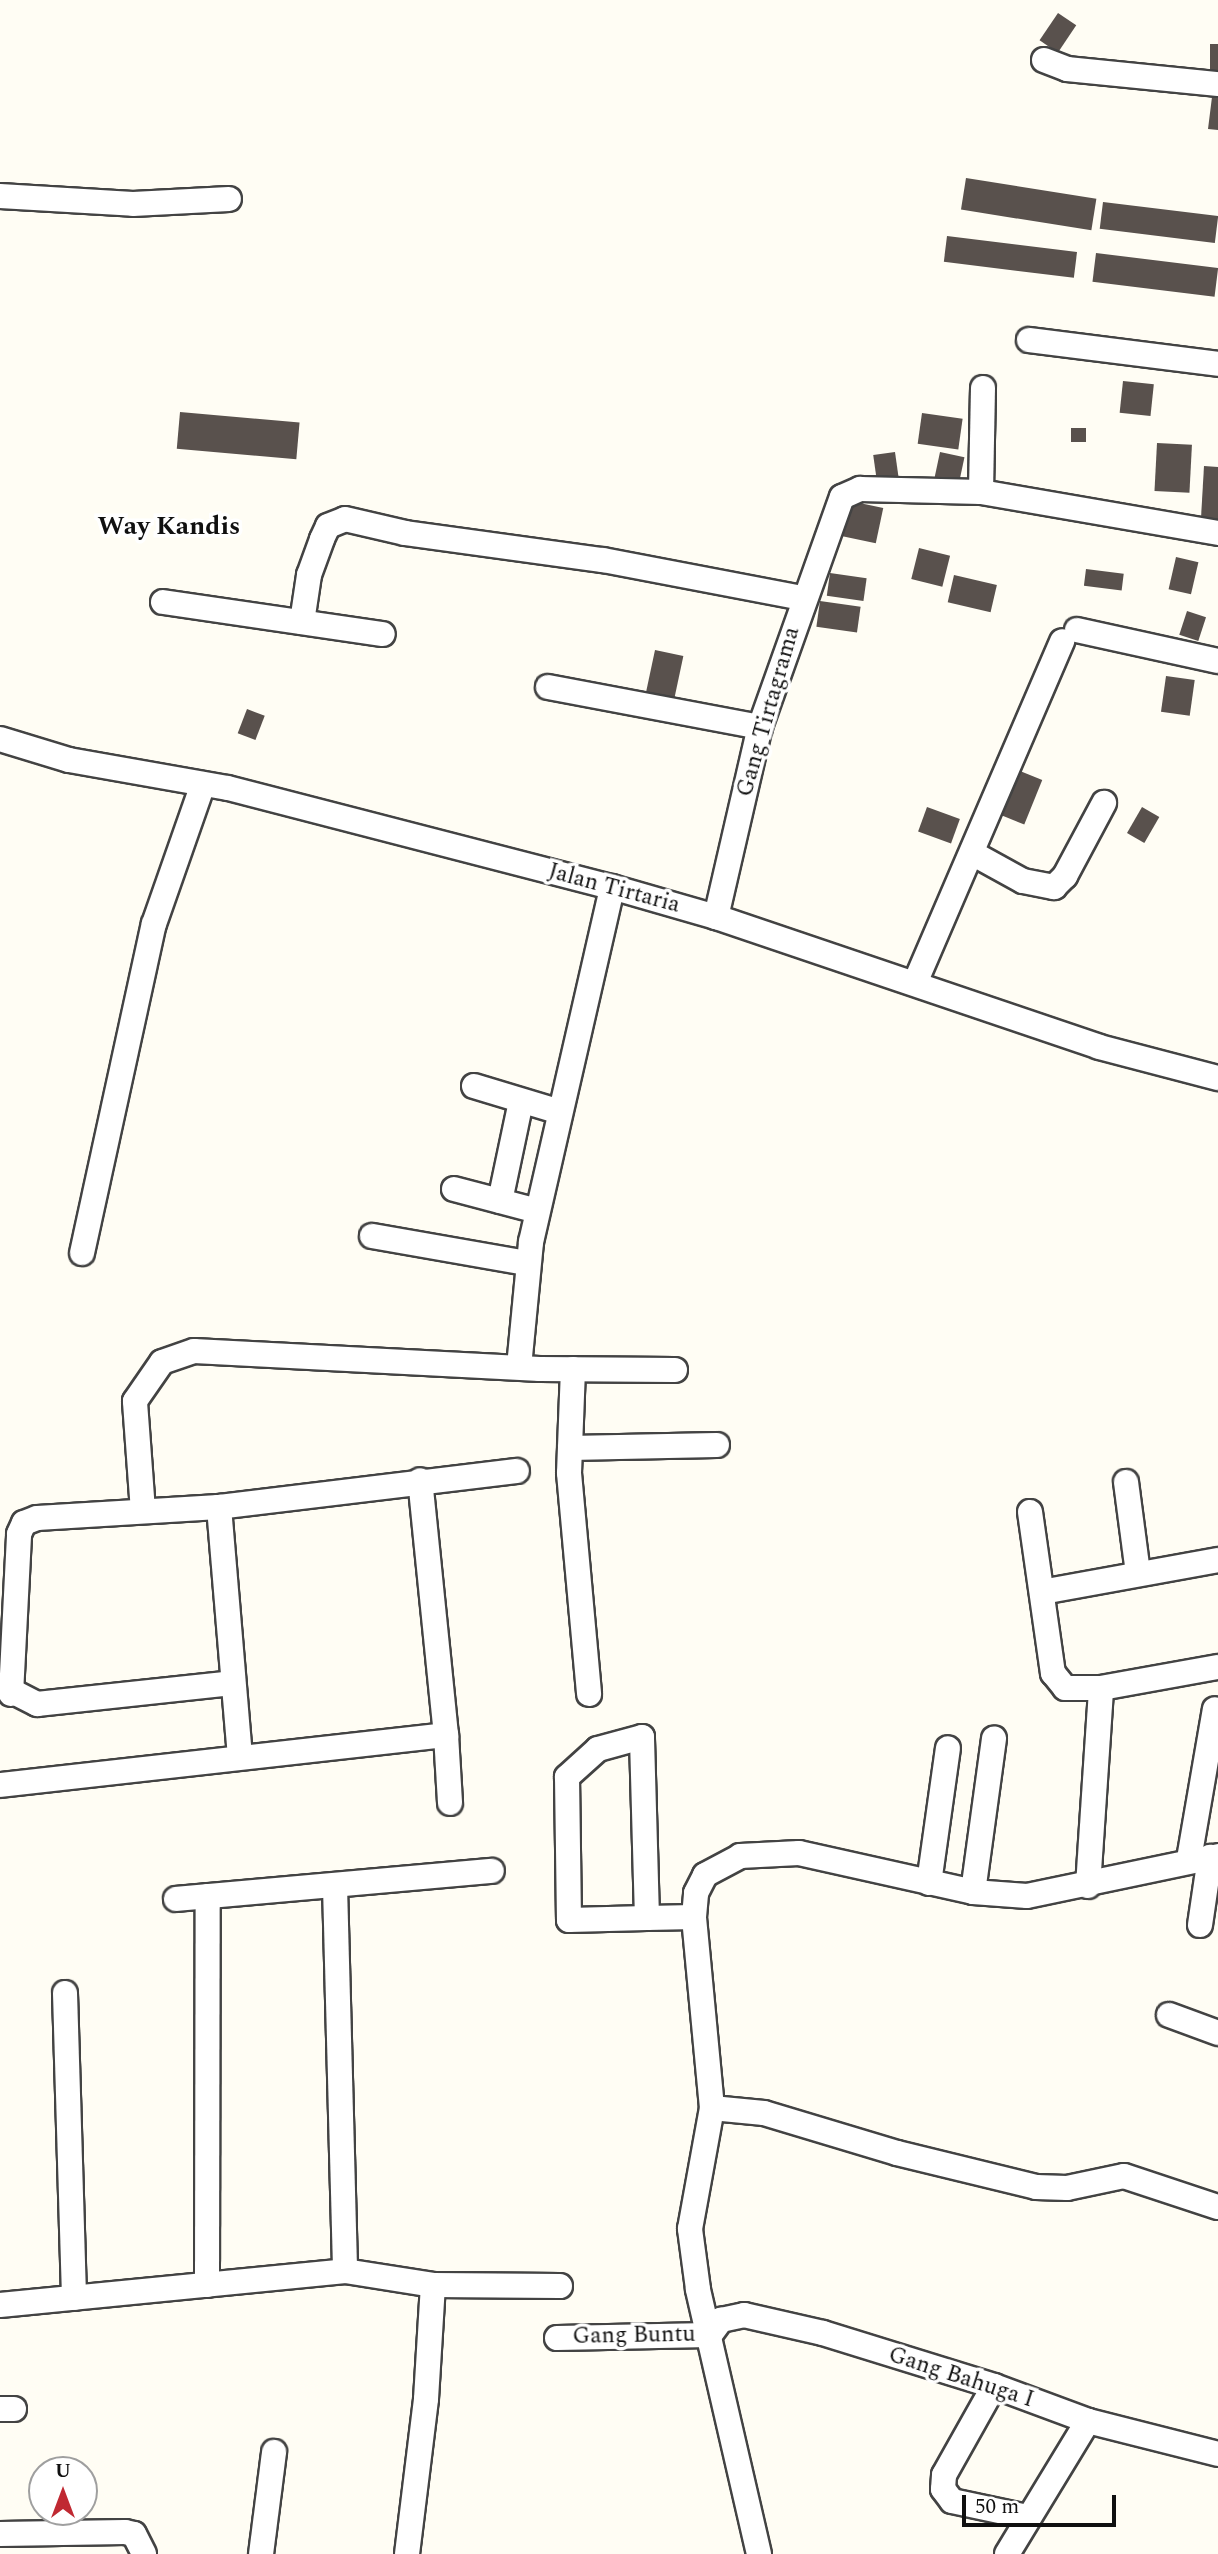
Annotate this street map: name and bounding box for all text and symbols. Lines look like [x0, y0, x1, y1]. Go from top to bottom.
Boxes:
district label: Way Kandis [98, 511, 240, 543]
street label: Gang Tirtagrama [732, 624, 806, 800]
street label: Jalan Tirtaria [545, 858, 683, 920]
street label: Gang Buntu [572, 2321, 696, 2351]
street label: Gang Bahuga I [885, 2341, 1037, 2415]
north arrow [28, 2456, 98, 2526]
text: U [55, 2457, 71, 2486]
scale bar [966, 2480, 1120, 2524]
text: 50 m [975, 2491, 1019, 2523]

